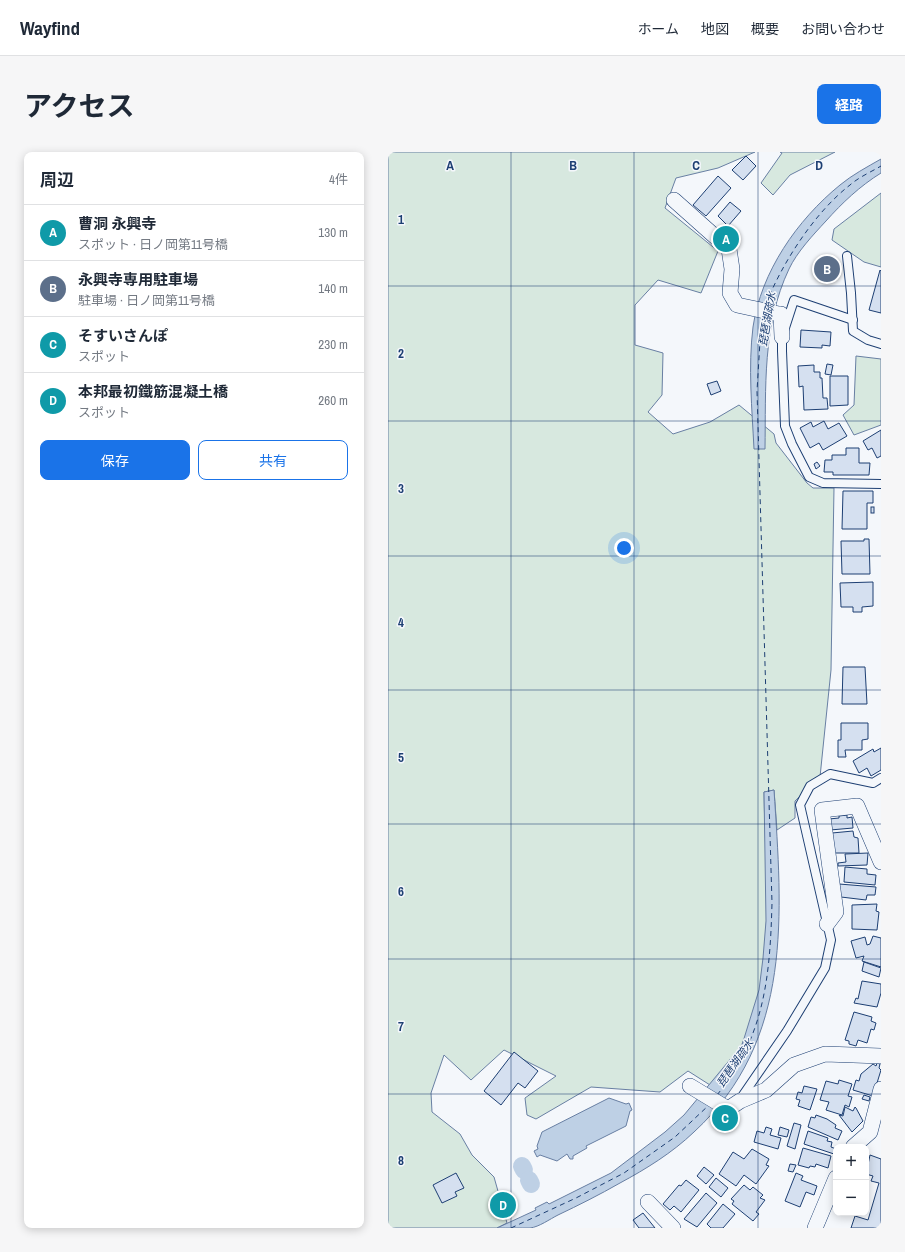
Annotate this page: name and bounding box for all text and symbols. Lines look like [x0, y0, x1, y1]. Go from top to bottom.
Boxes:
text: Wayfind [20, 15, 80, 41]
text: ホーム [637, 20, 679, 38]
text: 地図 [701, 20, 729, 38]
text: 概要 [751, 20, 779, 38]
text: お問い合わせ [801, 20, 885, 38]
button: 経路 [817, 84, 881, 124]
text: アクセス [24, 87, 135, 125]
text: A [446, 157, 454, 174]
text: B [569, 157, 577, 174]
text: C [692, 157, 700, 174]
text: D [815, 157, 823, 174]
text: 周辺 [40, 168, 74, 191]
text: 4件 [329, 171, 348, 188]
text: 1 [398, 211, 404, 228]
text: 曹洞 永興寺 [78, 213, 156, 234]
text: A [49, 224, 57, 241]
text: 130 m [318, 224, 348, 241]
pin: A [713, 224, 739, 254]
text: スポット · 日ノ岡第11号橋 [78, 236, 228, 253]
pin: B [814, 254, 840, 284]
text: 永興寺専用駐車場 [78, 269, 198, 290]
text: B [49, 280, 57, 297]
text: 140 m [318, 280, 348, 297]
water label: 琵琶湖疏水 [755, 290, 779, 347]
text: 駐車場 · 日ノ岡第11号橋 [78, 292, 215, 309]
text: そすいさんぽ [78, 325, 168, 346]
text: C [49, 336, 57, 353]
text: 230 m [318, 336, 348, 353]
text: 2 [398, 345, 404, 362]
text: スポット [78, 348, 130, 365]
text: 本邦最初鐵筋混凝土橋 [78, 381, 228, 402]
text: D [49, 392, 57, 409]
text: 260 m [318, 392, 348, 409]
text: スポット [78, 404, 130, 421]
button: 保存 [40, 440, 190, 480]
button: 共有 [198, 440, 348, 480]
text: 3 [398, 480, 404, 497]
your location [614, 538, 634, 558]
text: 4 [398, 614, 404, 631]
text: 5 [398, 749, 404, 766]
text: 6 [398, 883, 404, 900]
text: 7 [398, 1018, 404, 1035]
water label: 琵琶湖疏水 [713, 1036, 757, 1090]
pin: C [712, 1103, 738, 1133]
map controls [833, 1144, 869, 1216]
button: + [833, 1144, 869, 1180]
text: 8 [398, 1152, 404, 1169]
button: − [833, 1180, 869, 1216]
pin: D [490, 1190, 516, 1220]

